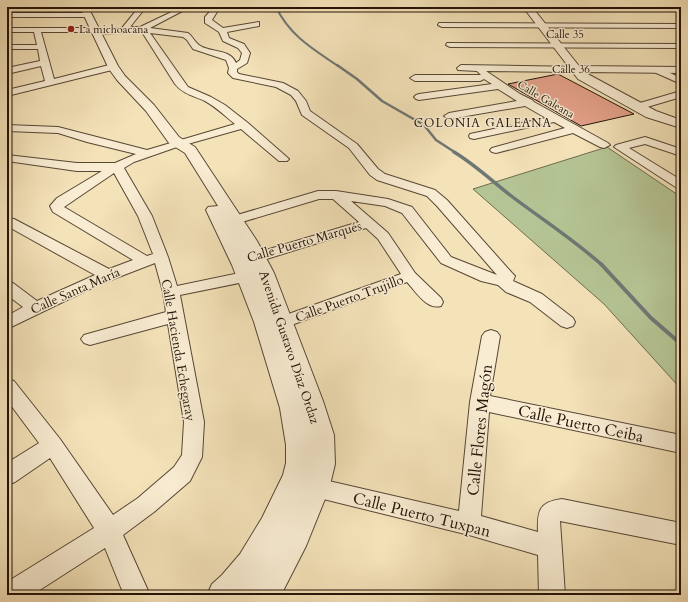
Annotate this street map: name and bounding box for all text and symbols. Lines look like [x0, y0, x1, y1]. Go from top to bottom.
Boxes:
place label: La michoacana [79, 22, 149, 37]
marker: La michoacana [66, 24, 76, 34]
street label: Calle 35 [546, 27, 584, 42]
street label: Calle 36 [552, 62, 590, 77]
street label: Calle Galeana [514, 77, 577, 122]
district label: COLONIA GALEANA [414, 115, 552, 131]
street label: Calle Puerto Marqués [245, 217, 364, 267]
street label: Calle Santa María [28, 263, 123, 319]
street label: Avenida Gustavo Díaz Ordaz [254, 268, 324, 426]
street label: Calle Puerto Trujillo [293, 271, 406, 327]
street label: Calle Hacienda Echegaray [157, 278, 199, 423]
street label: Calle Flores Magón [462, 363, 498, 497]
street label: Calle Puerto Ceiba [516, 400, 646, 448]
street label: Calle Puerto Tuxpan [351, 487, 493, 543]

